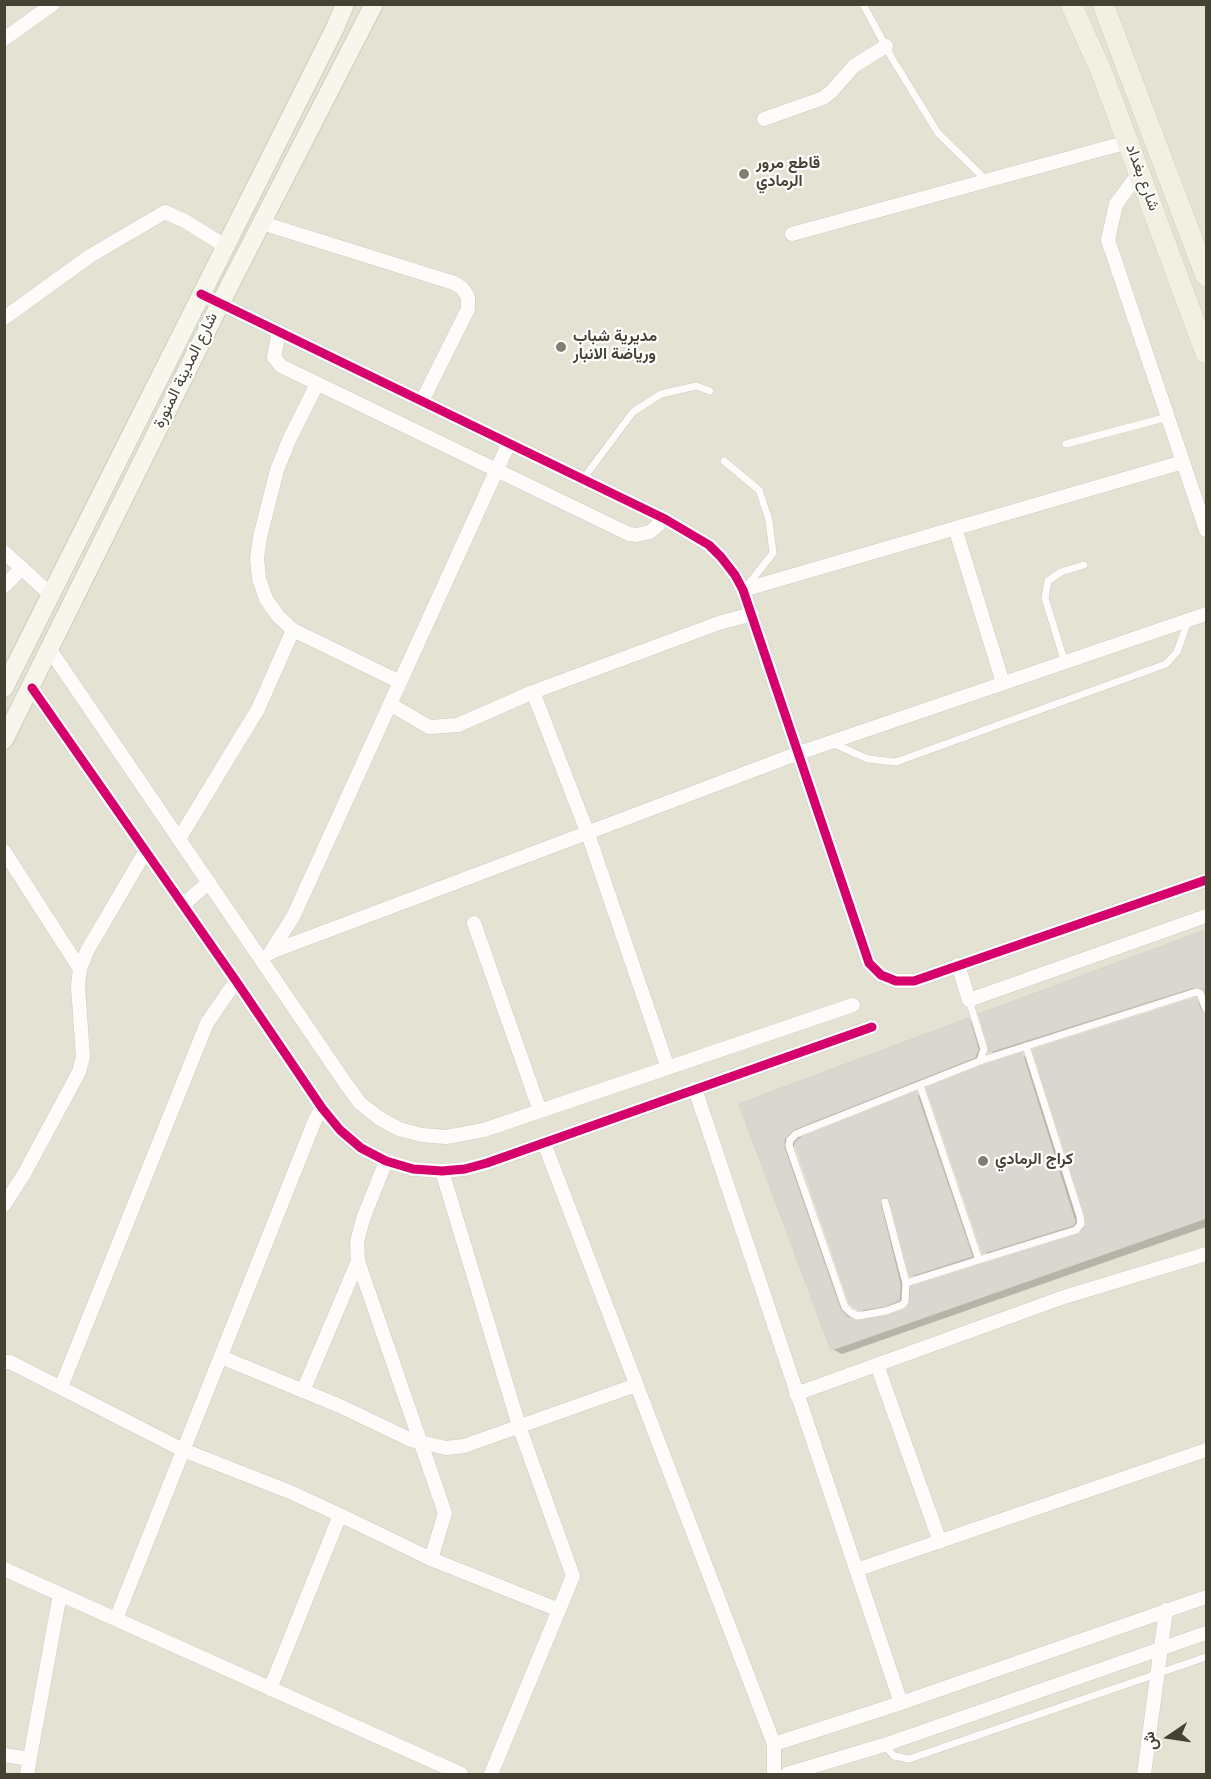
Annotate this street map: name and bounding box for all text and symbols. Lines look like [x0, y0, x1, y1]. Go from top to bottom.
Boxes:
street label: شارع بغداد [1120, 142, 1162, 214]
place label: قاطع مرور الرمادي [756, 155, 820, 193]
marker: قاطع مرور الرمادي [737, 167, 751, 181]
street label: شارع المدينة المنورة [151, 310, 223, 432]
place label: مديرية شباب ورياضة الانبار [573, 328, 657, 366]
marker: مديرية شباب ورياضة الانبار [554, 340, 568, 354]
place label: كراج الرمادي [995, 1151, 1073, 1171]
marker: كراج الرمادي [976, 1154, 990, 1168]
north arrow [1139, 1707, 1199, 1767]
text: ش [1140, 1729, 1163, 1753]

